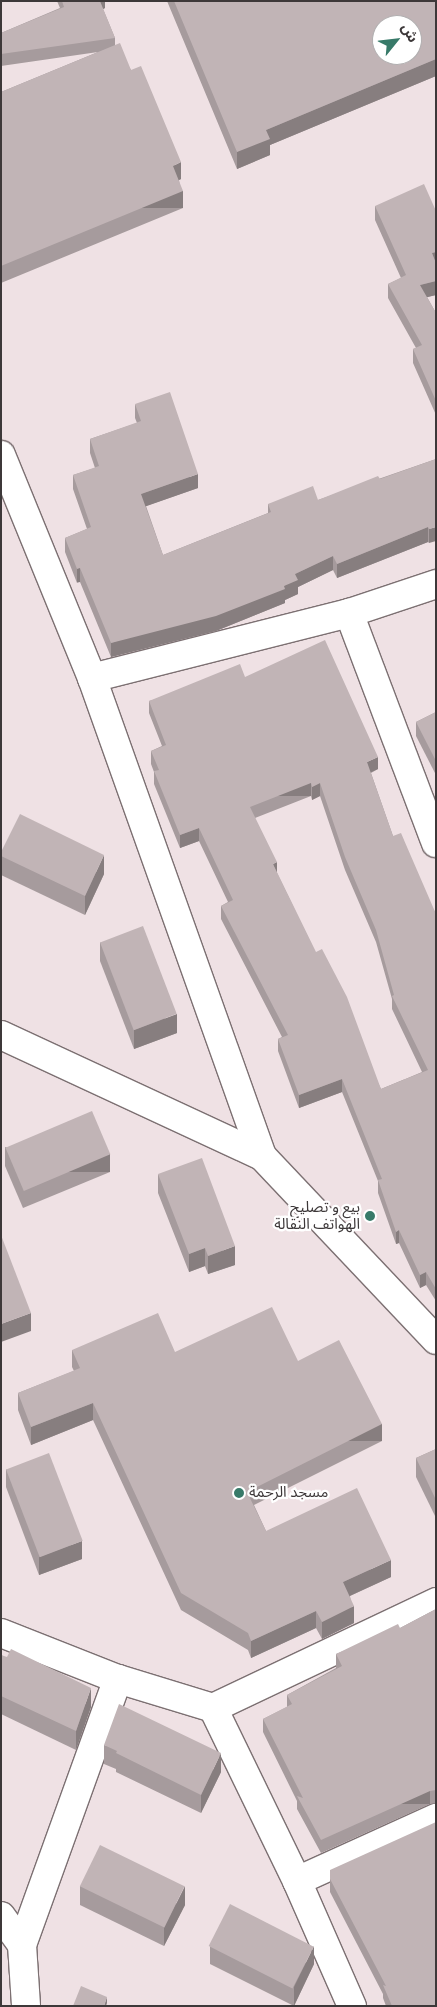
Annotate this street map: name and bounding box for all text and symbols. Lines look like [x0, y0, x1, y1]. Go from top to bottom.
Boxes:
north arrow [372, 15, 422, 65]
text: ش [398, 20, 422, 45]
place label: بيع و تصليح الهواتف النقالة [274, 1198, 360, 1233]
marker: بيع و تصليح الهواتف النقالة [364, 1210, 376, 1222]
place label: مسجد الرحمة [249, 1484, 328, 1502]
marker: مسجد الرحمة [233, 1487, 245, 1499]

